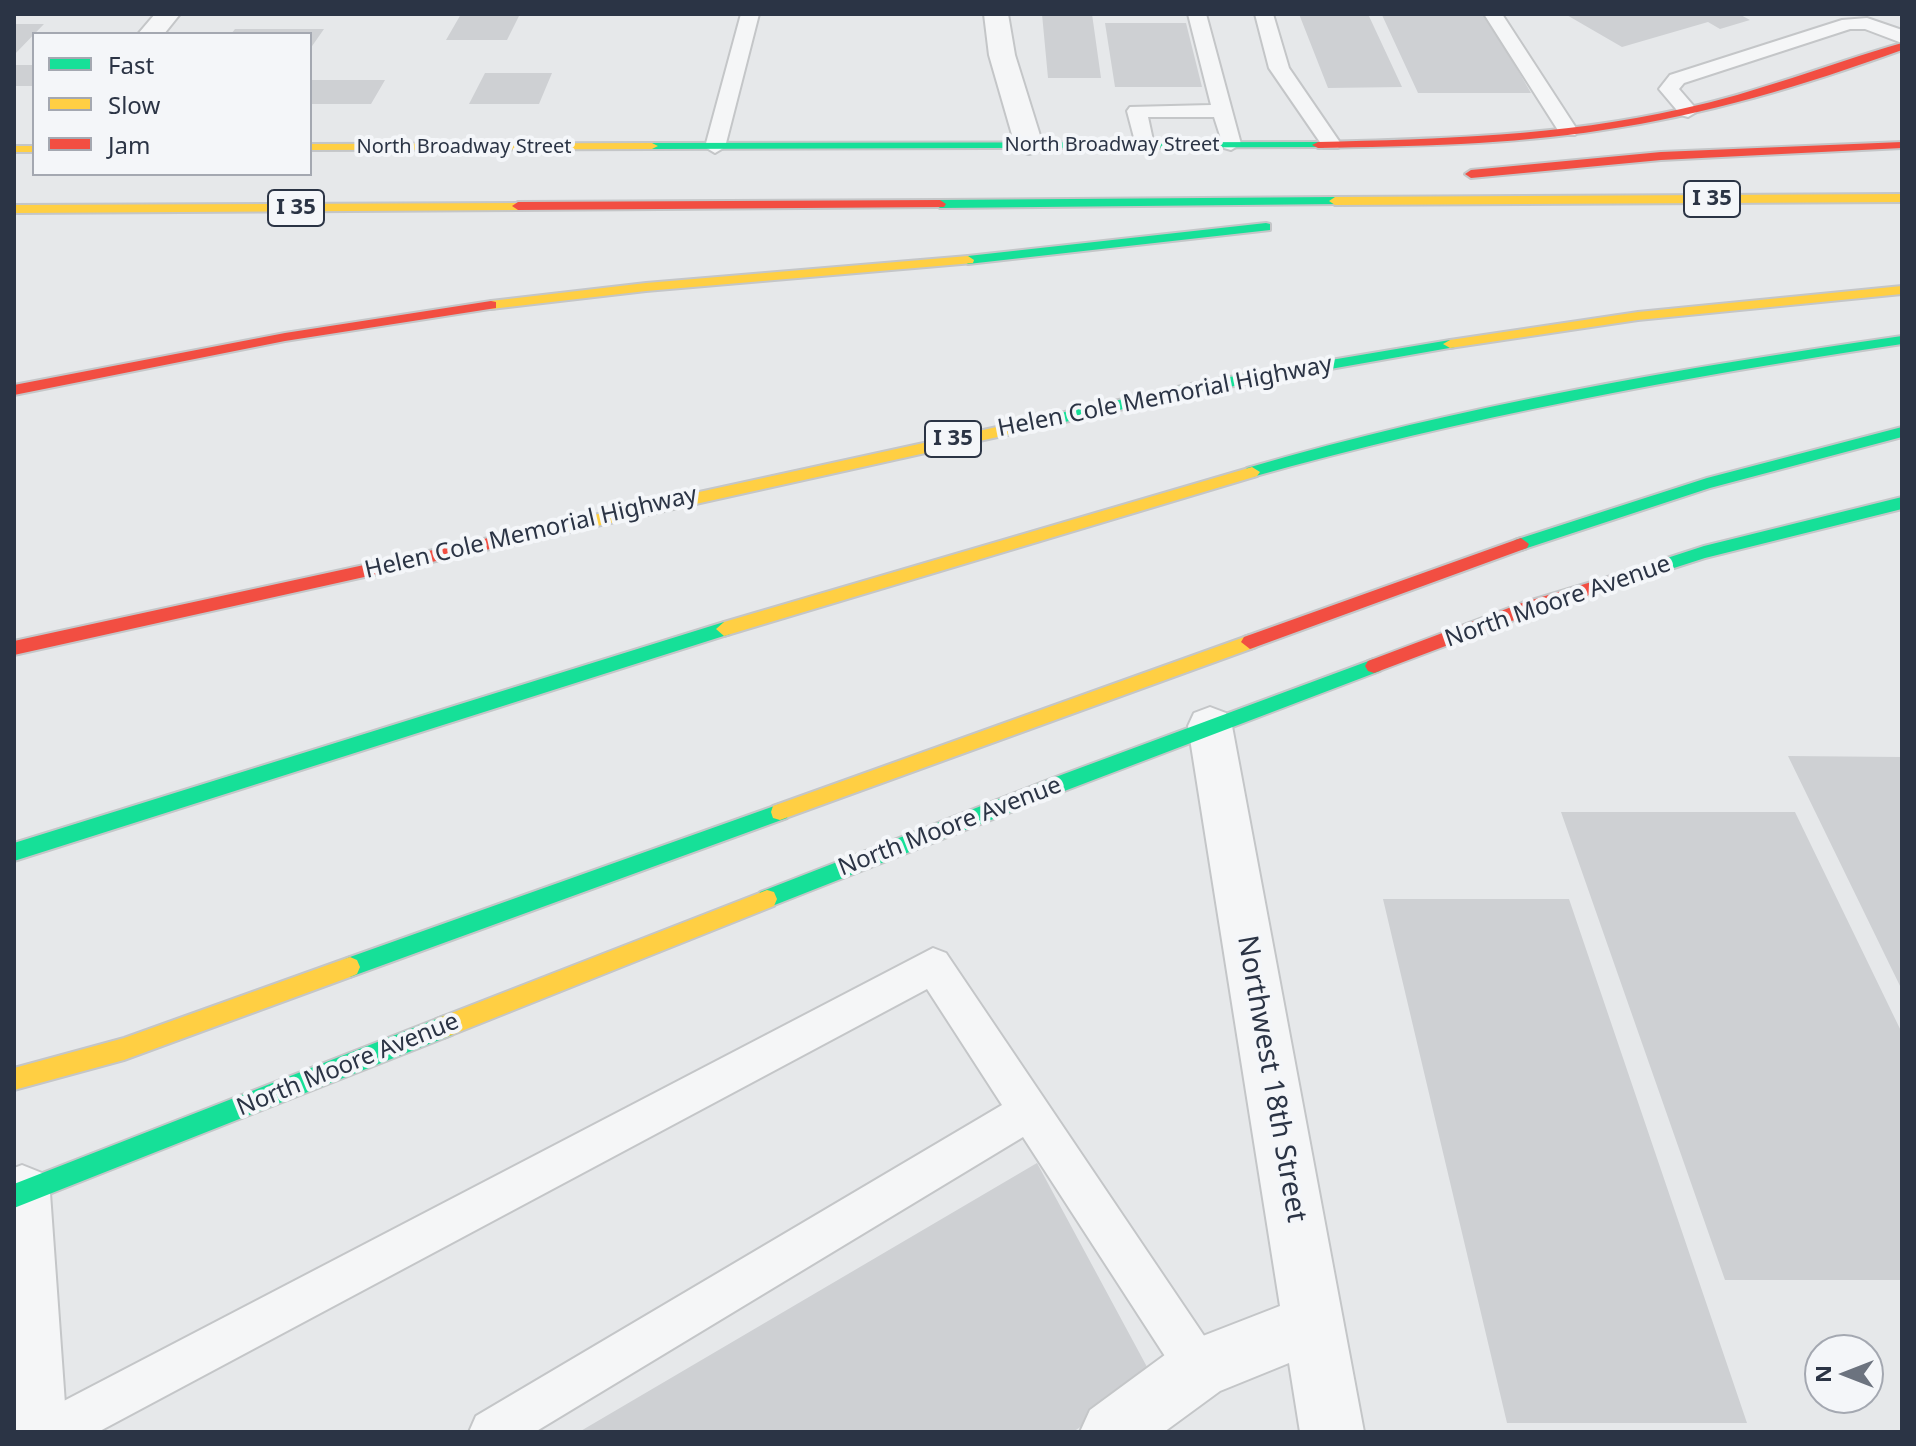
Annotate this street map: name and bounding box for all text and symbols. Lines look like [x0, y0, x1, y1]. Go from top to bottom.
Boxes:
legend [32, 32, 312, 176]
text: Fast [108, 48, 154, 81]
text: Slow [108, 88, 160, 121]
text: Jam [108, 128, 150, 161]
street label: North Broadway Street [1005, 133, 1219, 157]
street label: North Broadway Street [357, 135, 571, 159]
road number: I 35 [1684, 181, 1740, 217]
road number: I 35 [268, 190, 324, 226]
street label: Helen Cole Memorial Highway [995, 350, 1335, 444]
road number: I 35 [925, 421, 981, 457]
street label: Helen Cole Memorial Highway [362, 481, 700, 585]
street label: North Moore Avenue [1441, 550, 1675, 654]
street label: North Moore Avenue [834, 771, 1066, 883]
street label: Northwest 18th Street [1229, 933, 1313, 1225]
street label: North Moore Avenue [233, 1007, 463, 1123]
north arrow [1804, 1334, 1884, 1414]
text: N [1807, 1365, 1837, 1383]

